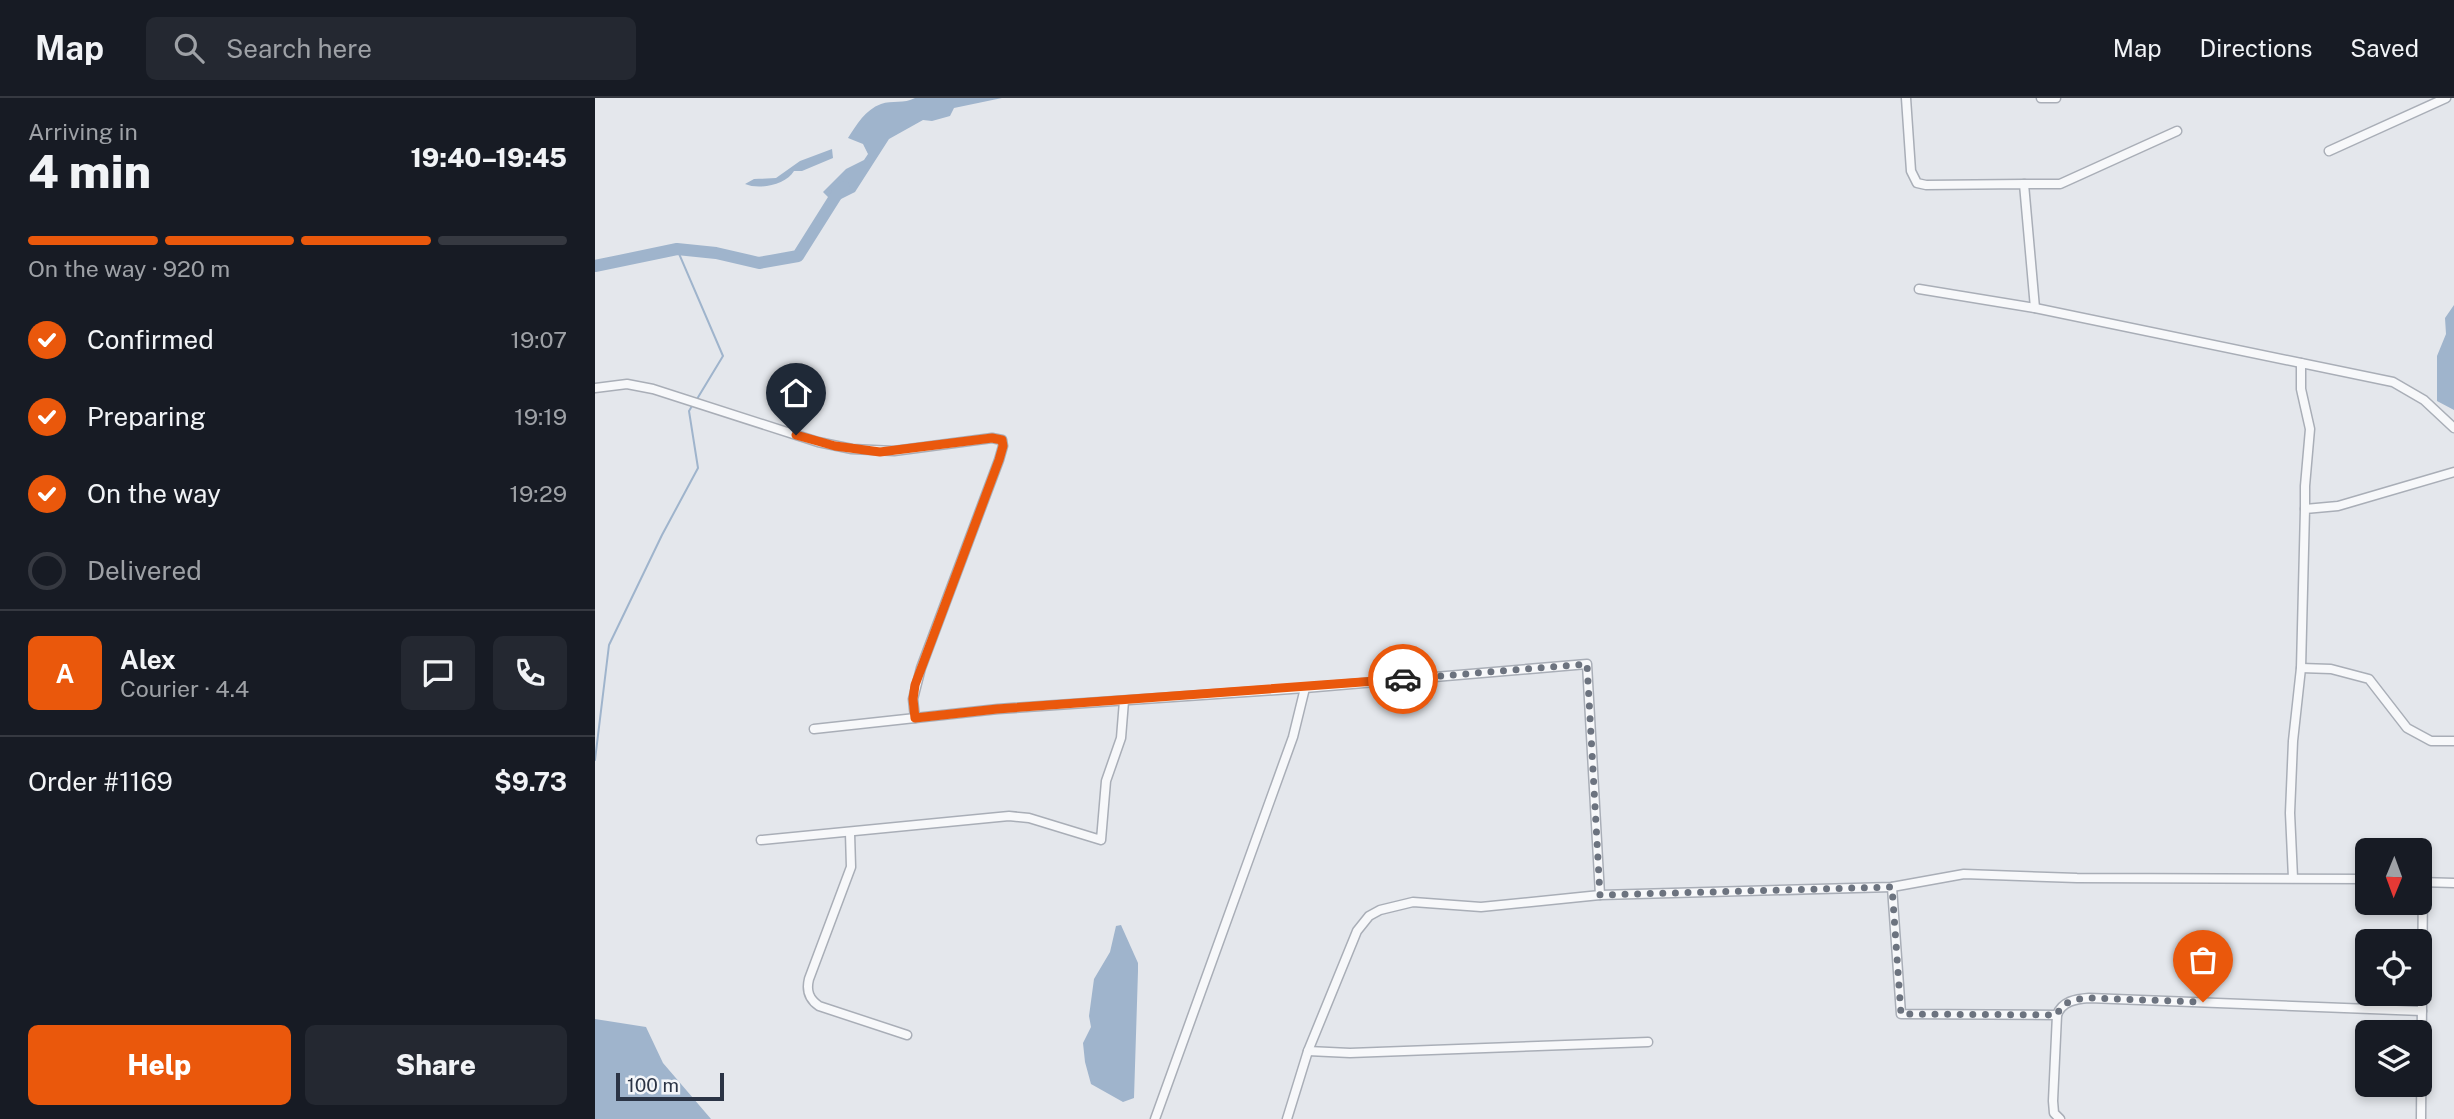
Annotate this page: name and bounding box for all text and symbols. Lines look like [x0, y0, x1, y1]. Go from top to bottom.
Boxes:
search box [146, 17, 636, 80]
text: Map [35, 29, 104, 67]
icon: search [170, 29, 208, 67]
text: Search here [226, 33, 372, 64]
text: Map [2113, 34, 2162, 62]
text: Directions [2200, 34, 2312, 62]
text: Saved [2350, 34, 2419, 62]
text: Arriving in [28, 118, 138, 145]
text: 19:40–19:45 [410, 142, 567, 173]
text: 4 min [28, 144, 151, 198]
text: On the way · 920 m [28, 255, 230, 282]
icon: check [28, 321, 66, 359]
text: Confirmed [87, 324, 214, 355]
text: 19:07 [511, 326, 567, 353]
pin [766, 363, 826, 435]
icon: home [777, 374, 815, 412]
icon: check [28, 398, 66, 436]
text: Preparing [87, 401, 206, 432]
text: 19:19 [514, 403, 567, 430]
icon: check [28, 475, 66, 513]
text: On the way [87, 478, 221, 509]
text: 19:29 [510, 480, 567, 507]
text: Delivered [87, 555, 202, 586]
button: chat [401, 636, 475, 710]
button: phone [493, 636, 567, 710]
text: Alex [120, 644, 176, 675]
courier [1368, 644, 1438, 714]
text: A [56, 658, 74, 689]
icon: car [1384, 660, 1422, 698]
text: Courier · 4.4 [120, 675, 249, 702]
text: Order #1169 [28, 766, 173, 797]
text: $9.73 [494, 766, 567, 797]
north arrow [2355, 838, 2433, 915]
map controls [2355, 838, 2432, 1097]
button: locate [2355, 929, 2432, 1006]
pin [2173, 930, 2233, 1002]
icon: bag [2184, 941, 2222, 979]
button: layers [2355, 1020, 2432, 1097]
button: Help [28, 1025, 291, 1105]
button: Share [305, 1025, 567, 1105]
scale bar [616, 1070, 725, 1102]
text: 100 m [627, 1074, 679, 1096]

